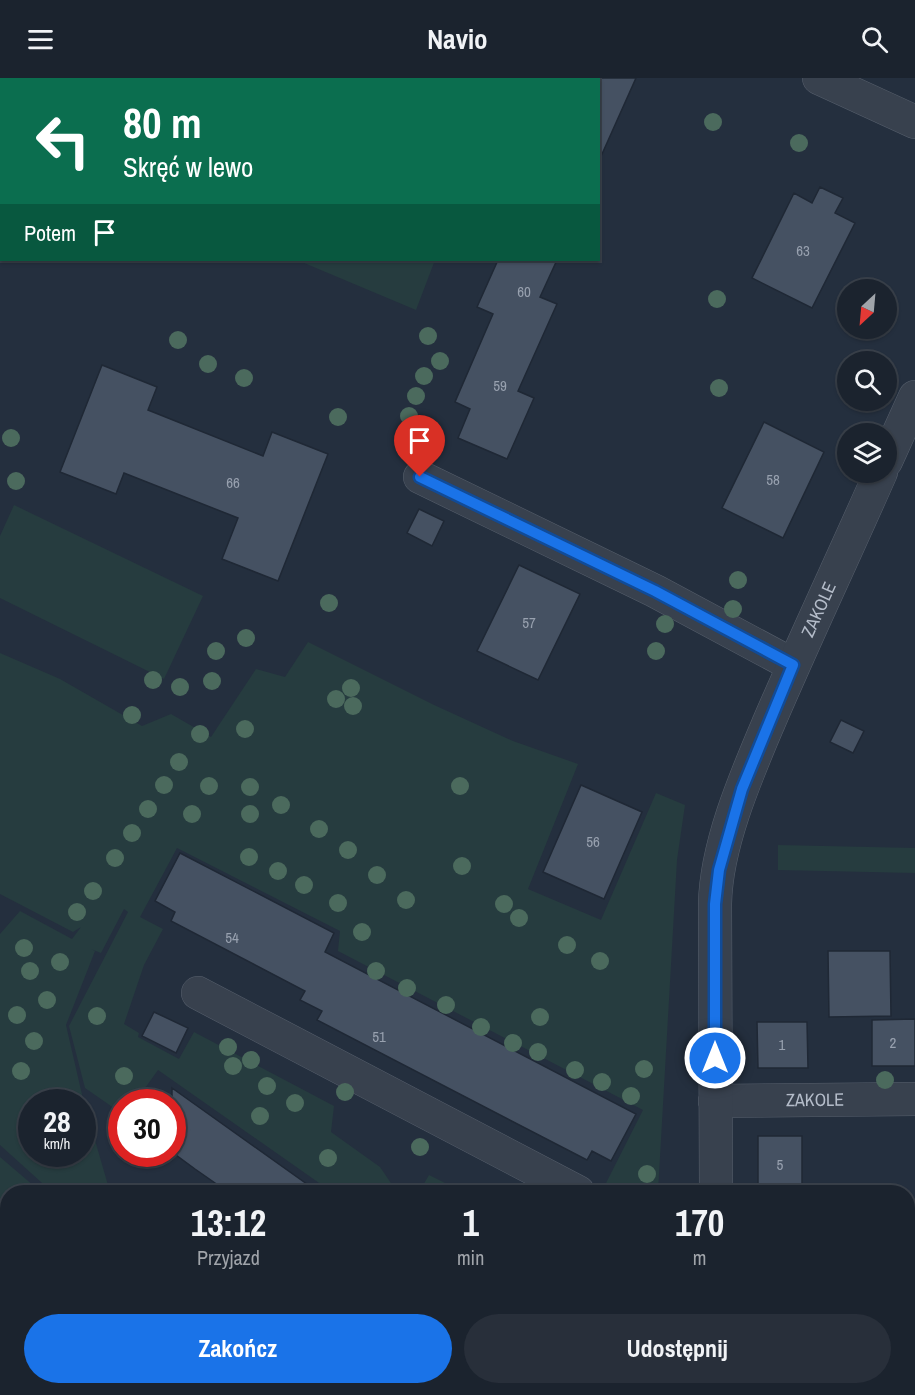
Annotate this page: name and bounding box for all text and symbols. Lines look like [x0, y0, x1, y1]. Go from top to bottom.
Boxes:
text: Navio [427, 21, 488, 57]
icon: menu [24, 23, 57, 56]
icon: search [858, 23, 891, 56]
text: 80 m [123, 95, 202, 151]
icon: left [24, 102, 102, 180]
text: Skręć w lewo [123, 149, 253, 185]
icon: arrive [88, 216, 121, 249]
text: Potem [24, 218, 76, 248]
house number: 63 [796, 240, 810, 261]
north arrow [837, 279, 897, 339]
map controls [837, 279, 897, 483]
house number: 60 [517, 281, 531, 302]
button: search [837, 351, 897, 411]
house number: 59 [493, 375, 507, 396]
pin [394, 415, 445, 477]
button: layers [837, 423, 897, 483]
icon: arrive [403, 424, 436, 457]
house number: 58 [766, 469, 780, 490]
house number: 66 [226, 472, 240, 493]
street label: ZAKOLE [795, 578, 842, 641]
house number: 57 [522, 612, 536, 633]
house number: 56 [586, 831, 600, 852]
house number: 54 [225, 927, 239, 948]
house number: 51 [372, 1026, 386, 1047]
position arrow [683, 1026, 747, 1090]
house number: 2 [890, 1032, 897, 1053]
house number: 1 [779, 1034, 786, 1055]
street label: ZAKOLE [786, 1087, 844, 1112]
speed limit sign: 30 [108, 1089, 186, 1167]
text: 28 [43, 1101, 71, 1141]
text: km/h [44, 1133, 70, 1154]
house number: 5 [777, 1154, 784, 1175]
text: 13:12 [191, 1199, 266, 1247]
text: 1 [462, 1199, 479, 1247]
text: 170 [675, 1199, 724, 1247]
text: Przyjazd [197, 1244, 260, 1271]
text: min [457, 1244, 484, 1271]
text: m [693, 1244, 706, 1271]
button: Zakończ [24, 1314, 452, 1383]
button: Udostępnij [464, 1314, 891, 1383]

